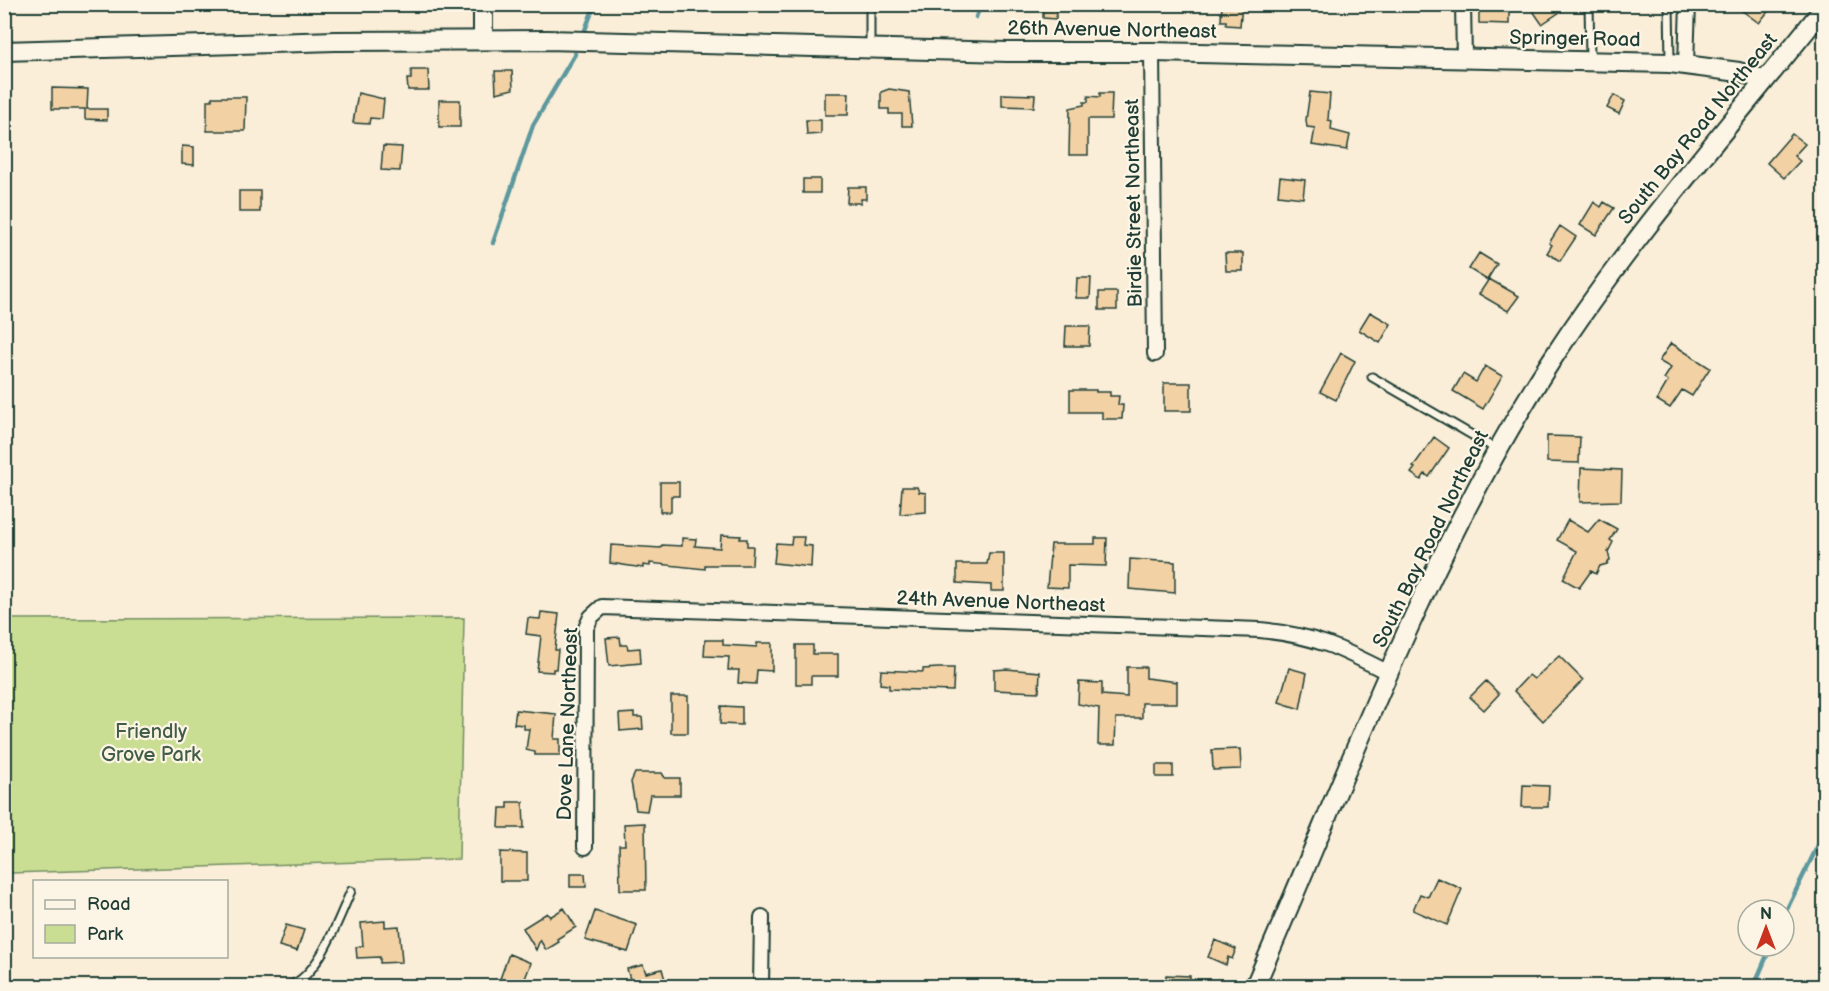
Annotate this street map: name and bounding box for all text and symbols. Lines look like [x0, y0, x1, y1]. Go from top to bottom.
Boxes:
street label: 26th Avenue Northeast [1007, 16, 1217, 44]
street label: Springer Road [1509, 26, 1641, 52]
street label: South Bay Road Northeast [1613, 29, 1783, 229]
street label: Birdie Street Northeast [1120, 98, 1148, 308]
street label: South Bay Road Northeast [1368, 426, 1494, 652]
street label: 24th Avenue Northeast [896, 586, 1106, 618]
street label: Dove Lane Northeast [553, 627, 583, 821]
park label: Friendly Grove Park [101, 720, 201, 767]
legend [33, 880, 228, 958]
text: Road [87, 894, 131, 915]
north arrow [1736, 898, 1796, 958]
text: N [1760, 905, 1772, 924]
text: Park [87, 924, 123, 945]

